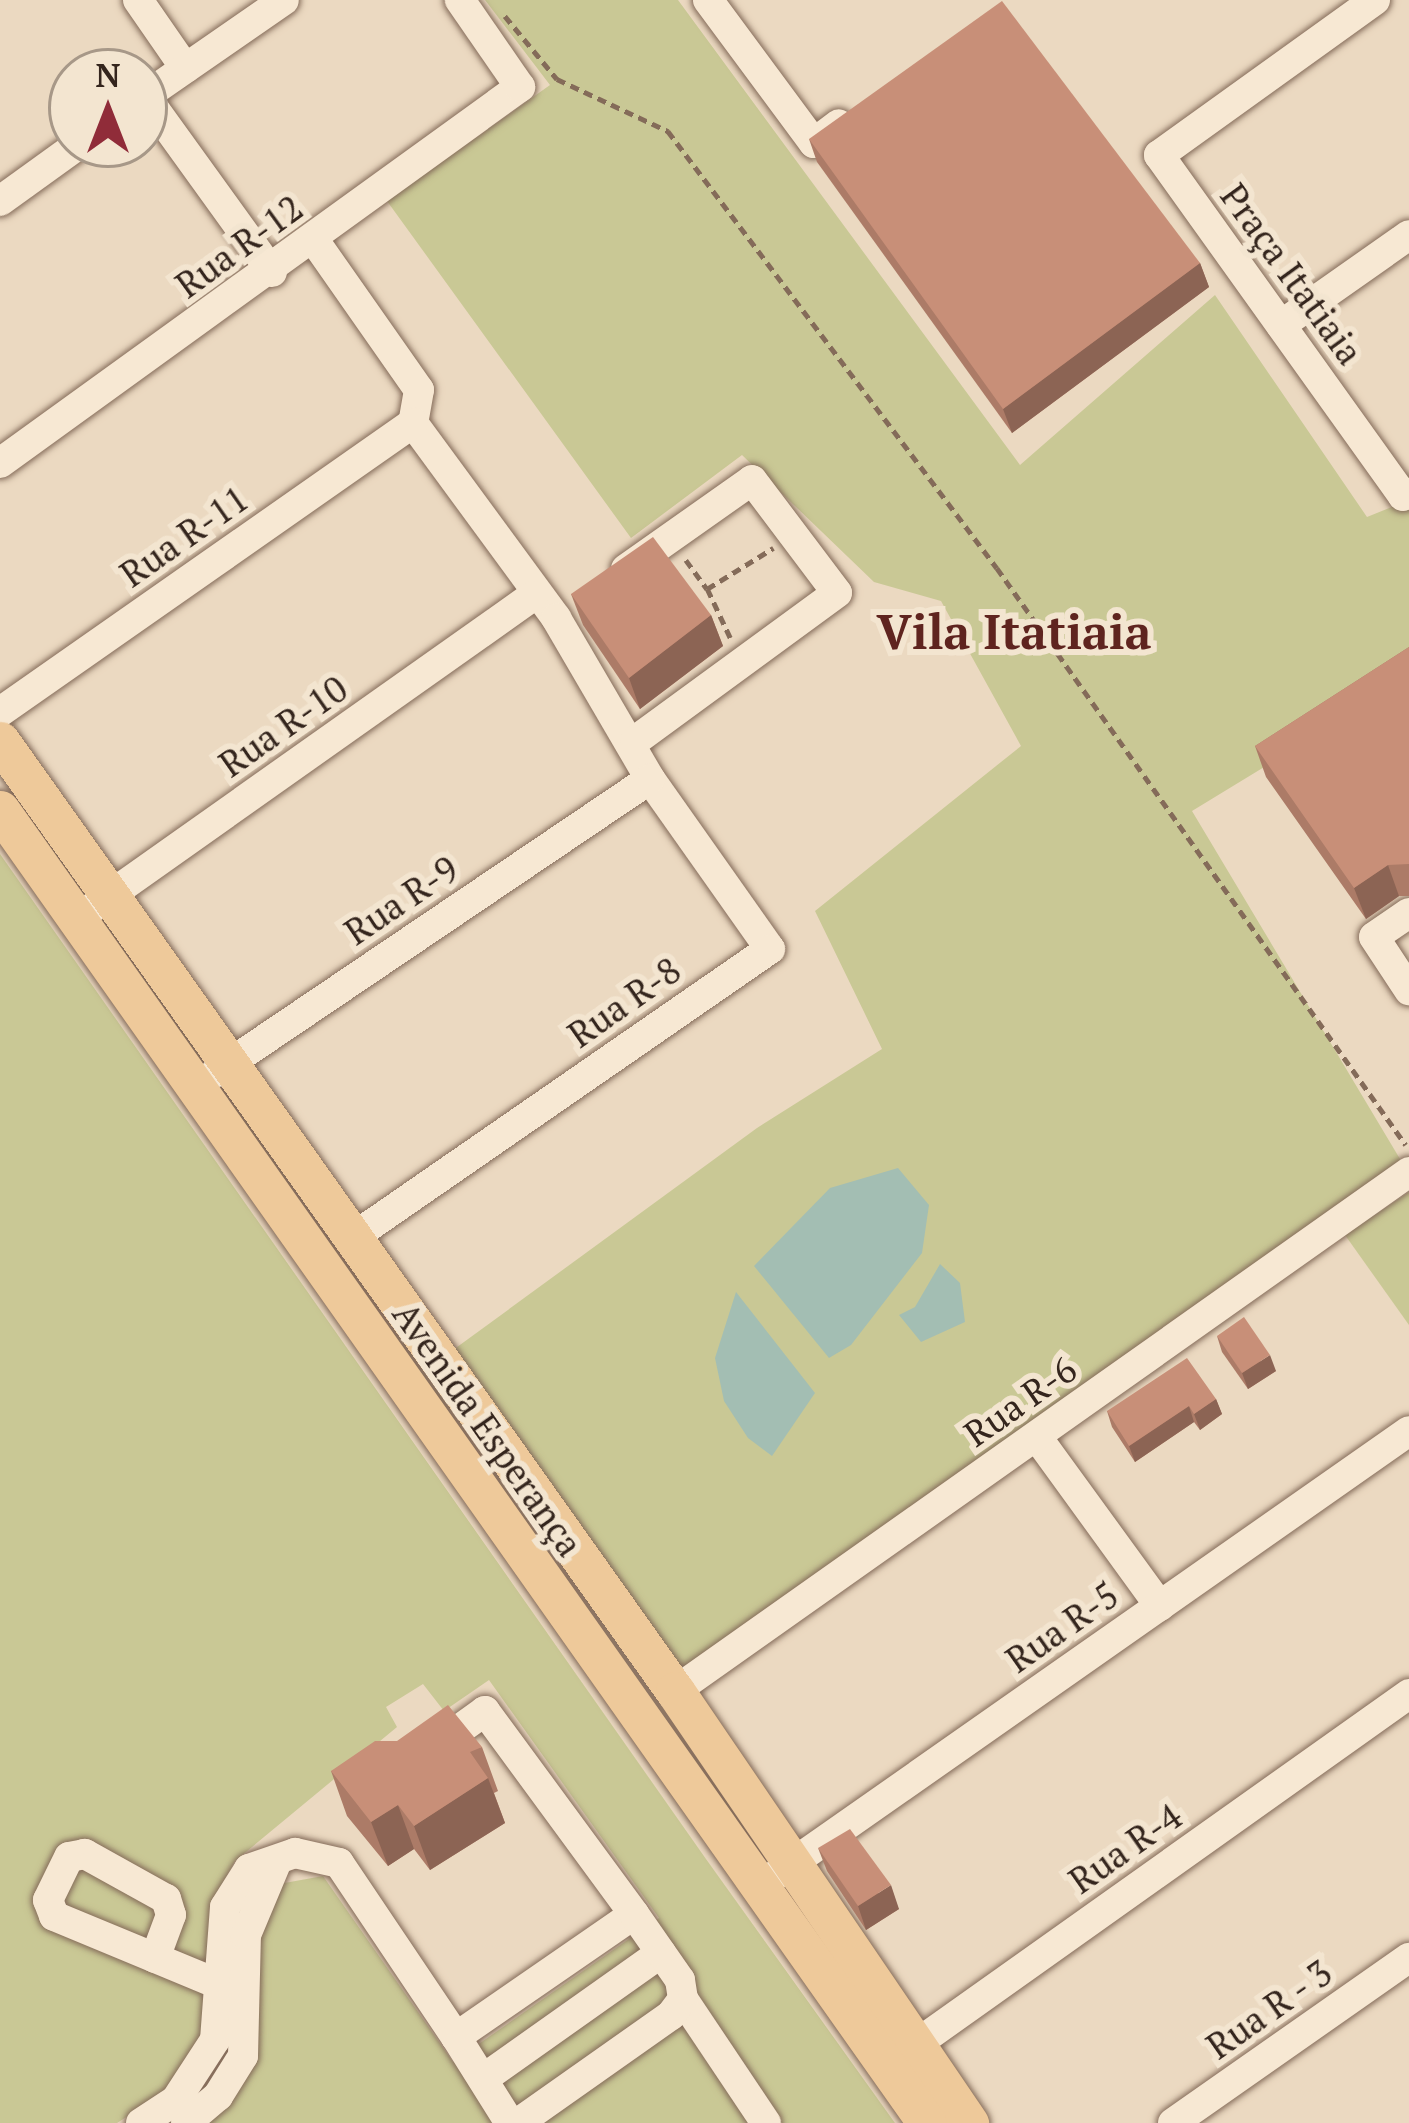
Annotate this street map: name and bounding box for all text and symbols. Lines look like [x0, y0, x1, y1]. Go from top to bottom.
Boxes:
north arrow [48, 48, 168, 168]
text: N [95, 53, 121, 96]
street label: Praça Itatiaia [1212, 175, 1372, 373]
street label: Rua R-12 [167, 186, 311, 306]
street label: Rua R-11 [112, 476, 256, 596]
district label: Vila Itatiaia [876, 603, 1152, 661]
street label: Rua R-10 [211, 666, 355, 786]
street label: Rua R-9 [336, 847, 466, 953]
street label: Rua R-8 [560, 948, 688, 1056]
street label: Avenida Esperança [384, 1294, 592, 1564]
street label: Rua R-6 [956, 1347, 1084, 1455]
street label: Rua R-5 [998, 1573, 1126, 1681]
street label: Rua R-4 [1061, 1794, 1189, 1902]
street label: Rua R - 3 [1197, 1950, 1341, 2068]

